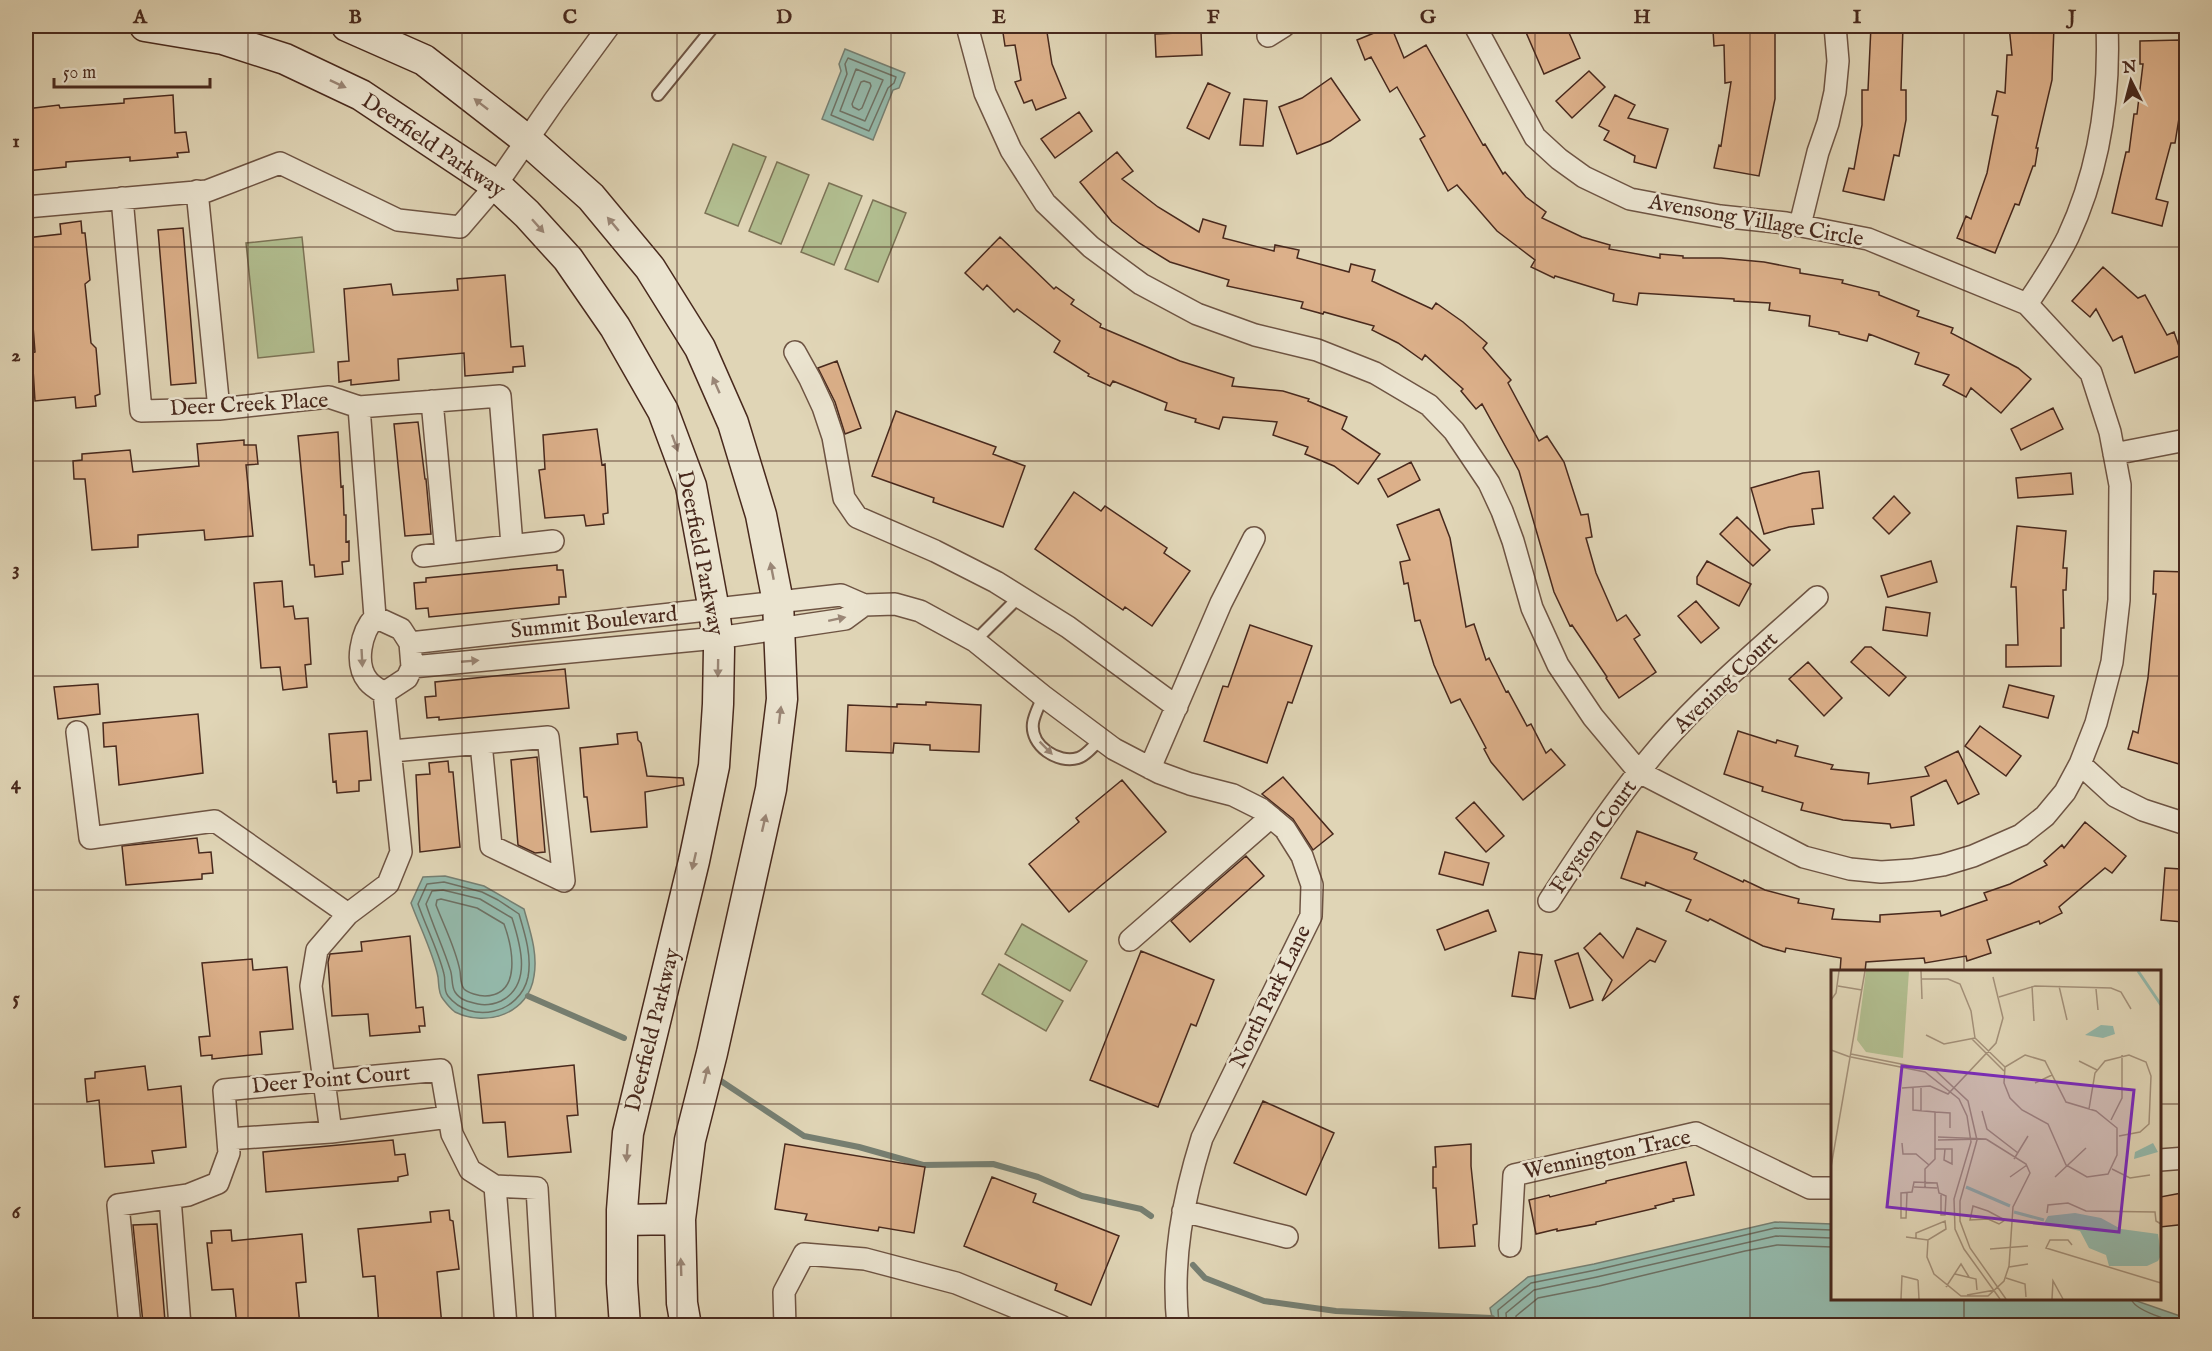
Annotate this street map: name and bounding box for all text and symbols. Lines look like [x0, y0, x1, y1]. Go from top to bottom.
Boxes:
text: A [132, 5, 148, 30]
text: B [348, 5, 362, 30]
text: C [563, 5, 577, 30]
text: D [776, 5, 792, 30]
text: E [992, 5, 1006, 30]
text: F [1207, 5, 1220, 30]
text: G [1420, 5, 1437, 30]
text: H [1633, 5, 1651, 30]
text: I [1853, 5, 1862, 30]
text: J [2065, 5, 2077, 30]
scale bar [54, 51, 210, 89]
north arrow [2101, 51, 2161, 111]
text: N [2121, 57, 2138, 79]
text: 50 m [63, 62, 96, 85]
one-way arrow [330, 80, 347, 89]
street label: Deerfield Parkway [356, 88, 510, 205]
one-way arrow [473, 98, 489, 111]
text: 1 [12, 129, 20, 154]
street label: Avensong Village Circle [1645, 188, 1866, 254]
one-way arrow [607, 216, 619, 231]
one-way arrow [531, 218, 544, 233]
text: 2 [11, 343, 21, 368]
one-way arrow [711, 376, 721, 394]
street label: Deer Creek Place [169, 387, 329, 423]
one-way arrow [670, 434, 680, 452]
street label: Deerfield Parkway [670, 468, 730, 638]
text: 3 [12, 557, 20, 582]
one-way arrow [767, 562, 776, 581]
street label: Summit Boulevard [509, 600, 679, 646]
one-way arrow [828, 614, 846, 624]
street label: Avening Court [1667, 626, 1785, 741]
one-way arrow [357, 648, 367, 667]
one-way arrow [461, 656, 480, 666]
one-way arrow [714, 659, 723, 678]
one-way arrow [775, 705, 785, 724]
one-way arrow [1038, 741, 1052, 755]
text: 4 [11, 771, 22, 796]
street label: Feyston Court [1544, 774, 1644, 899]
one-way arrow [759, 814, 769, 833]
one-way arrow [689, 852, 698, 871]
street label: North Park Lane [1224, 921, 1318, 1073]
street label: Deerfield Parkway [619, 945, 687, 1115]
inset map [1831, 970, 2161, 1300]
text: 5 [12, 986, 20, 1011]
street label: Deer Point Court [250, 1059, 412, 1101]
one-way arrow [702, 1066, 712, 1084]
street label: Wennington Trace [1521, 1124, 1693, 1186]
one-way arrow [622, 1144, 631, 1163]
text: 6 [12, 1200, 22, 1225]
one-way arrow [676, 1258, 686, 1277]

